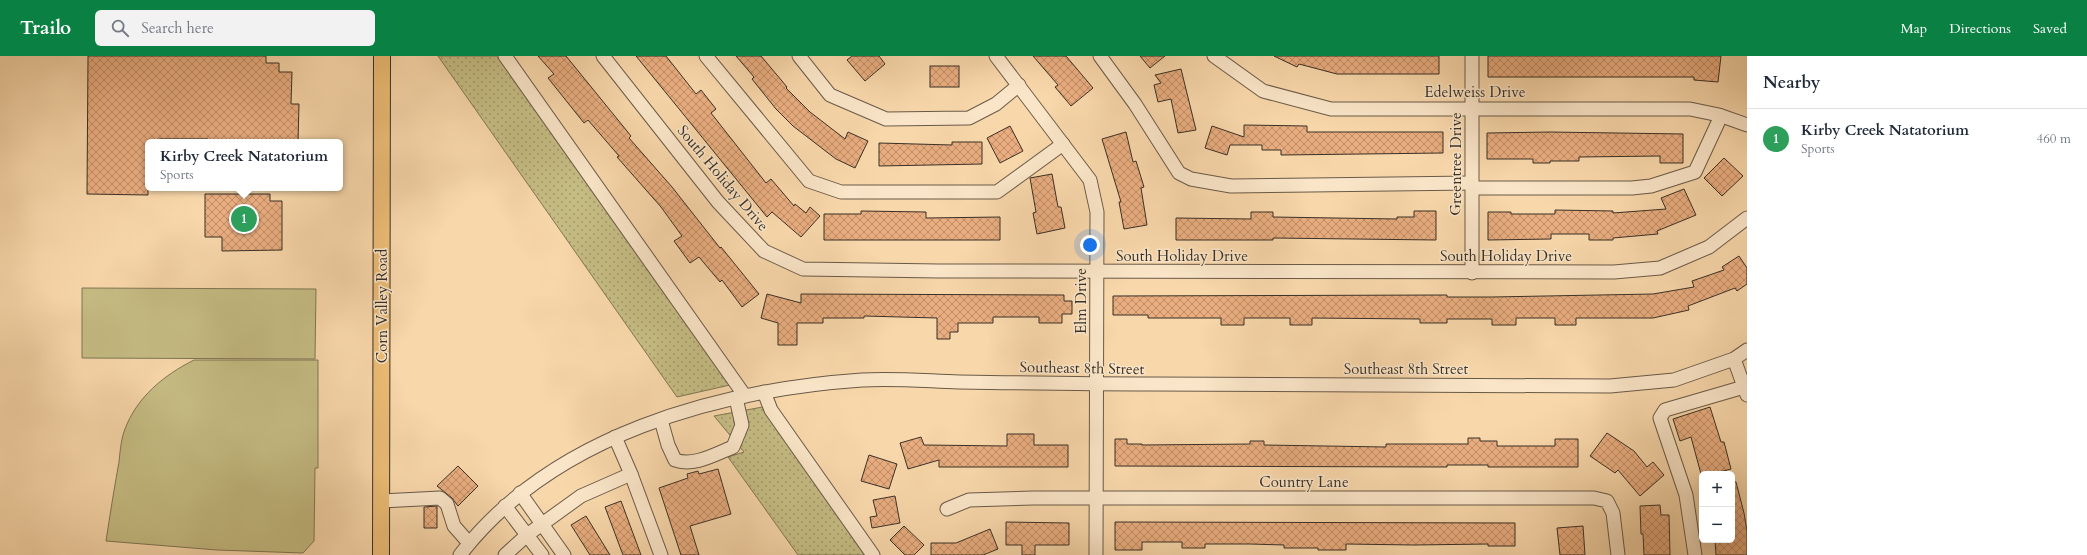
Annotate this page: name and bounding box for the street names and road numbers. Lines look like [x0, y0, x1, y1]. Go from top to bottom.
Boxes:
street label: Edelweiss Drive [1424, 82, 1526, 102]
street label: Greentree Drive [1446, 112, 1466, 216]
street label: South Holiday Drive [673, 121, 773, 235]
street label: South Holiday Drive [1116, 246, 1248, 266]
street label: South Holiday Drive [1440, 246, 1572, 266]
street label: Corn Valley Road [372, 249, 392, 363]
street label: Elm Drive [1071, 268, 1091, 334]
street label: Southeast 8th Street [1019, 357, 1145, 379]
street label: Southeast 8th Street [1344, 359, 1469, 379]
street label: Country Lane [1259, 472, 1349, 492]

